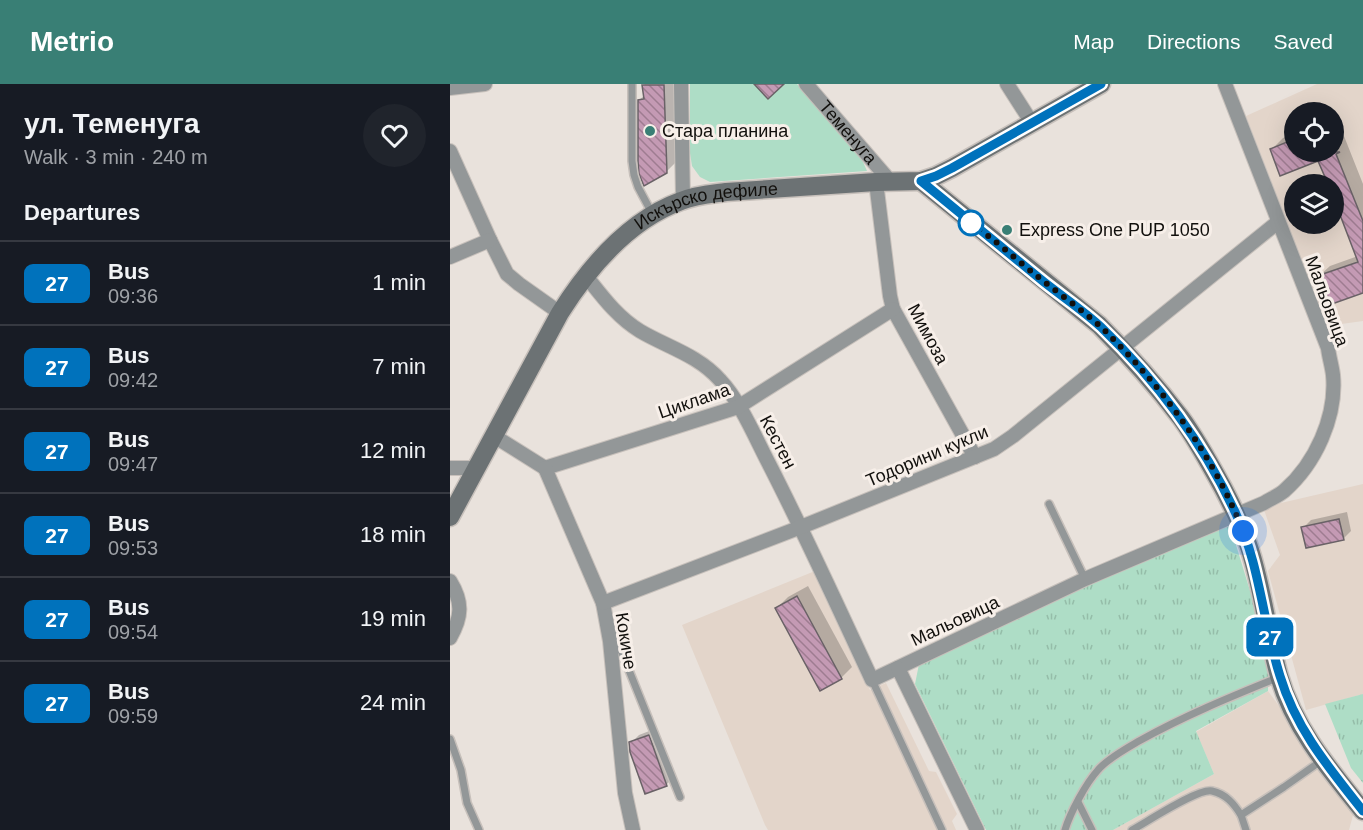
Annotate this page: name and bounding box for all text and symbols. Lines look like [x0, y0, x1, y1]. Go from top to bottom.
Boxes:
text: Metrio [30, 26, 114, 57]
text: Map [1073, 30, 1114, 53]
text: Directions [1147, 30, 1240, 53]
text: Saved [1273, 30, 1333, 53]
street label: Теменуга [815, 97, 881, 169]
map controls [1284, 102, 1344, 234]
button: locate [1284, 102, 1344, 162]
button: heart [363, 104, 426, 167]
text: ул. Теменуга [24, 108, 199, 139]
place label: Стара планина [662, 121, 789, 141]
marker: Стара планина [643, 124, 657, 138]
text: Walk · 3 min · 240 m [24, 146, 208, 168]
button: layers [1284, 174, 1344, 234]
street label: Искърско дефиле [631, 179, 779, 234]
text: Departures [24, 200, 140, 225]
unlabelled marker [958, 210, 984, 236]
place label: Express One PUP 1050 [1019, 220, 1210, 240]
marker: Express One PUP 1050 [1000, 223, 1014, 237]
street label: Мальовица [1301, 253, 1353, 350]
text: Bus [108, 259, 150, 284]
text: 1 min [372, 270, 426, 295]
text: 27 [45, 272, 69, 295]
text: 09:36 [108, 285, 158, 307]
street label: Мимоза [904, 300, 953, 368]
text: Bus [108, 343, 150, 368]
text: 7 min [372, 354, 426, 379]
text: 27 [45, 356, 69, 379]
text: 09:42 [108, 369, 158, 391]
street label: Циклама [656, 379, 733, 423]
street label: Кестен [756, 412, 800, 472]
street label: Тодорини кукли [863, 421, 991, 491]
text: Bus [108, 427, 150, 452]
text: 12 min [360, 438, 426, 463]
text: 27 [45, 440, 69, 463]
text: 09:47 [108, 453, 158, 475]
text: Bus [108, 511, 150, 536]
your location [1228, 516, 1258, 546]
text: 18 min [360, 522, 426, 547]
text: 27 [45, 524, 69, 547]
text: 09:53 [108, 537, 158, 559]
street label: Мальовица [908, 591, 1003, 650]
text: Bus [108, 595, 150, 620]
text: 19 min [360, 606, 426, 631]
text: 27 [45, 608, 69, 631]
street label: Кокиче [612, 611, 640, 671]
line badge: 27 [1243, 618, 1297, 656]
text: 09:54 [108, 621, 158, 643]
text: 27 [1258, 626, 1282, 649]
text: Bus [108, 679, 150, 704]
text: 24 min [360, 690, 426, 715]
text: 27 [45, 692, 69, 715]
text: 09:59 [108, 705, 158, 727]

